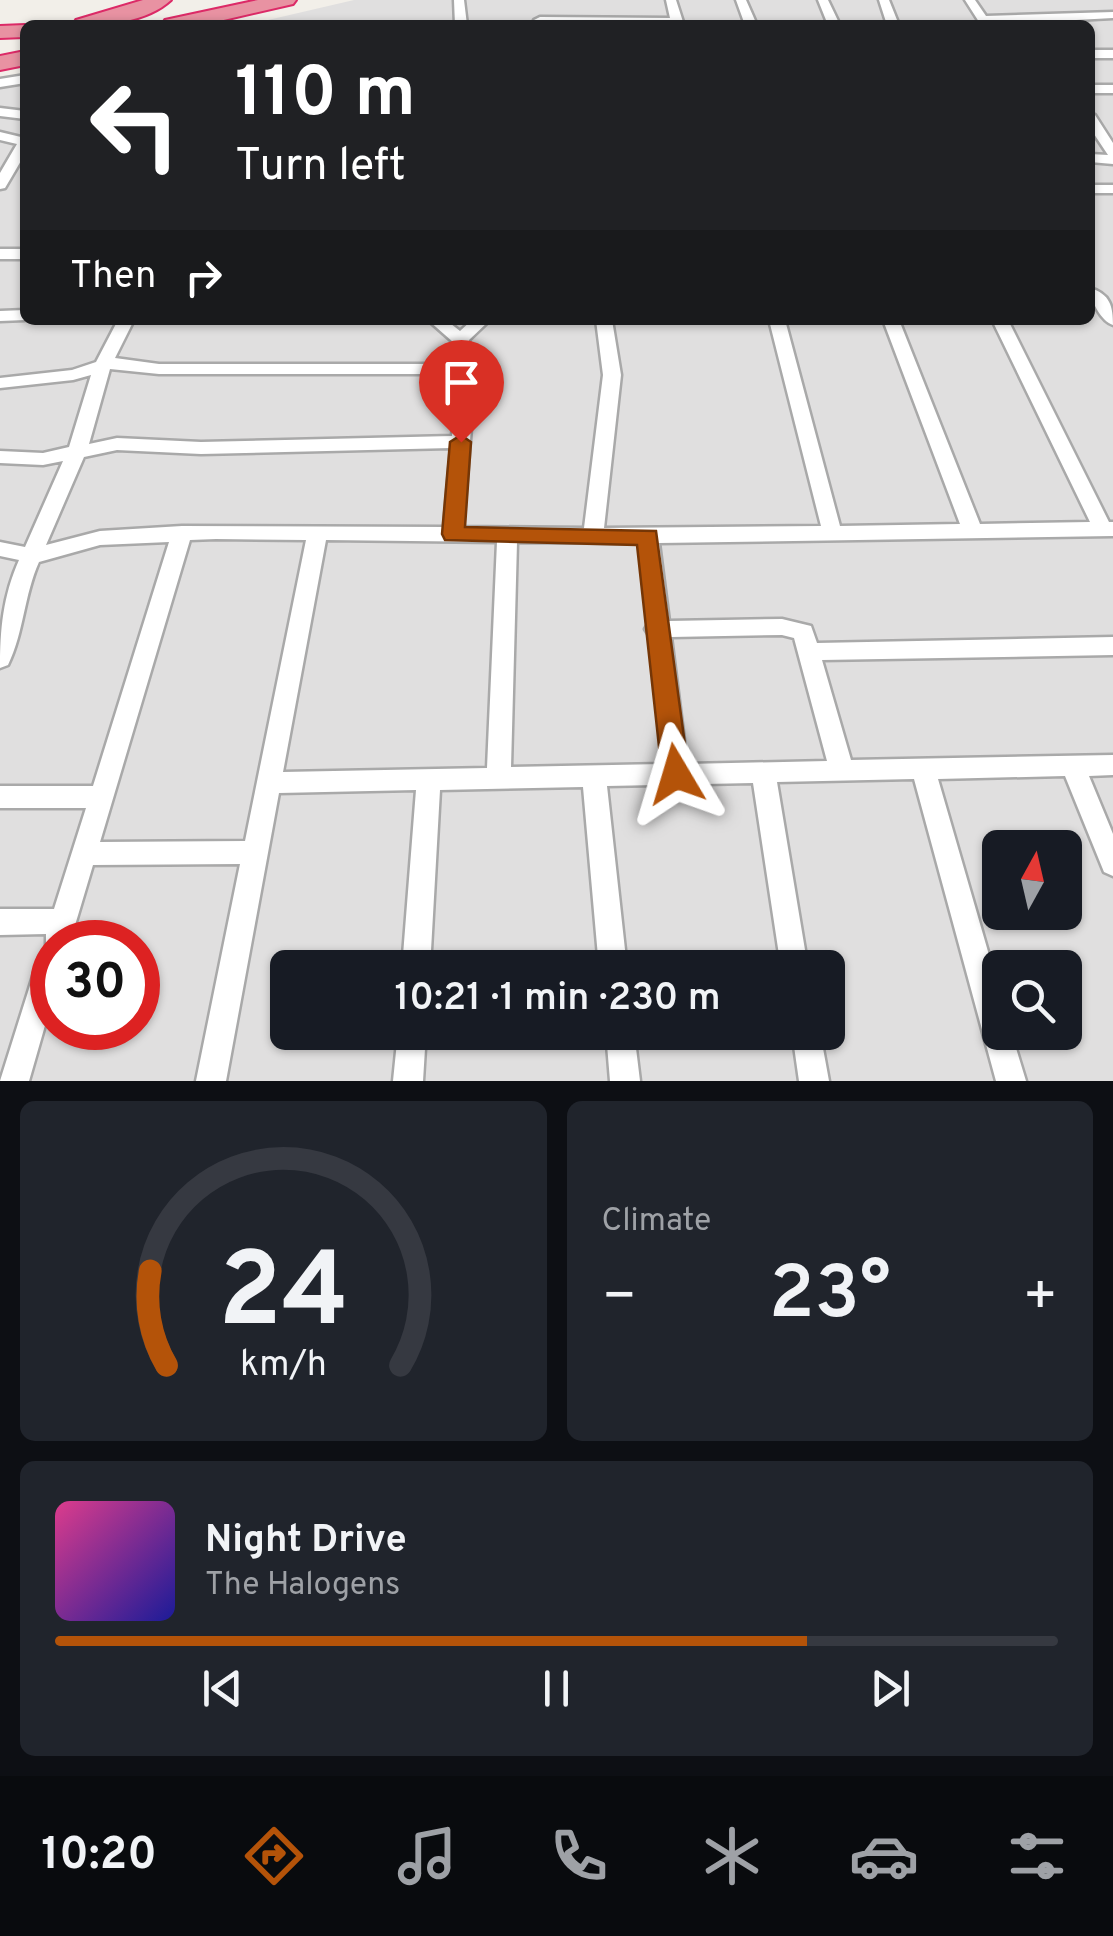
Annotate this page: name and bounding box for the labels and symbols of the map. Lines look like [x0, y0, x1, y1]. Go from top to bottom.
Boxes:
pin [419, 340, 504, 443]
position arrow [624, 722, 728, 826]
north arrow [982, 830, 1082, 930]
speed limit sign: 30 [30, 920, 160, 1050]

